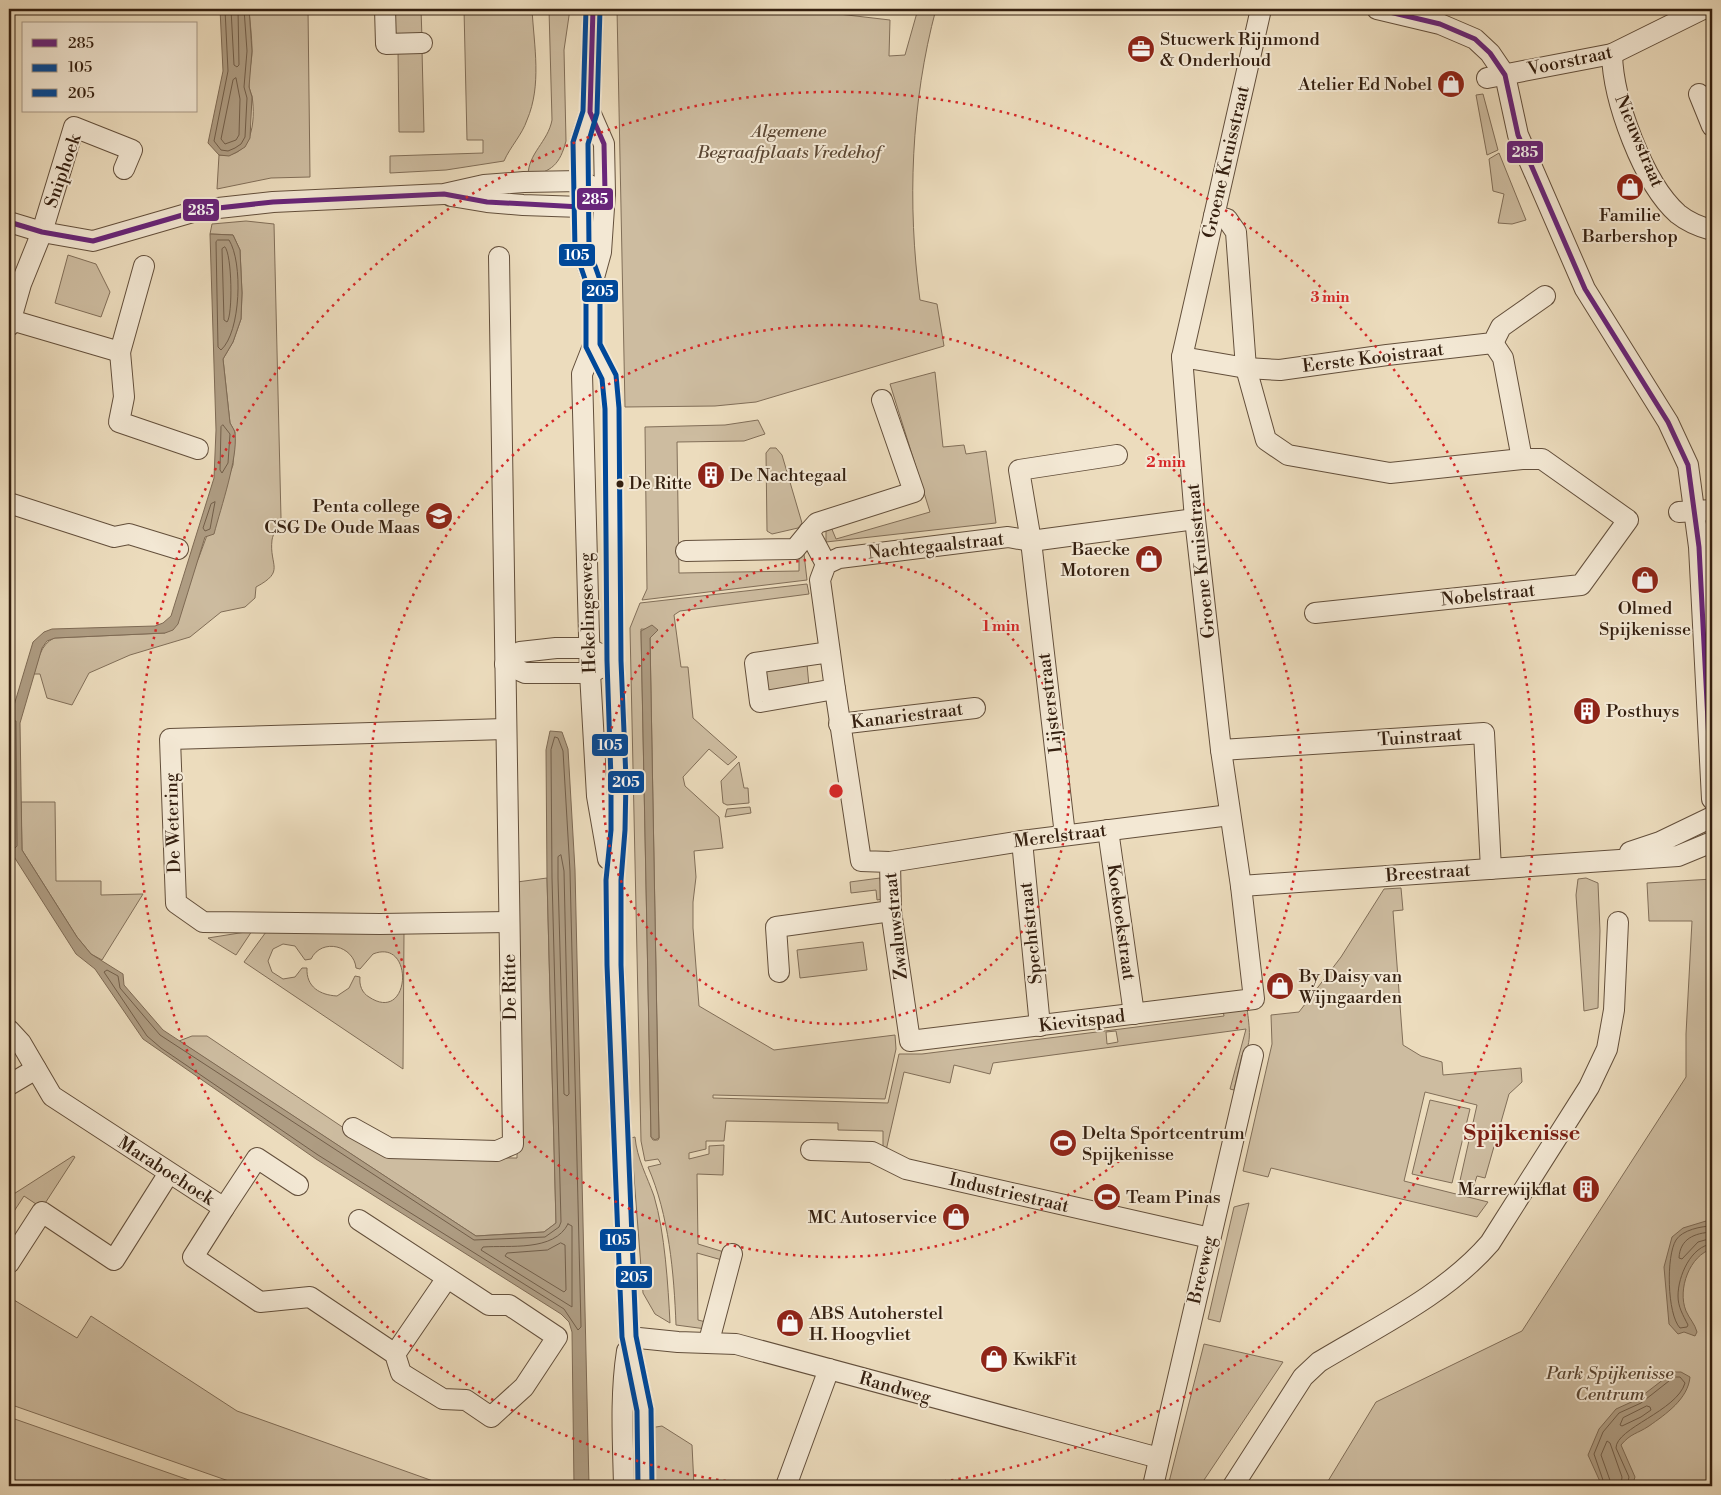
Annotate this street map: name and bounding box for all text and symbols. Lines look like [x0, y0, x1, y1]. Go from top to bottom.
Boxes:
legend [22, 22, 198, 112]
place label: Stucwerk Rijnmond & Onderhoud [1160, 28, 1320, 72]
text: 285 [68, 34, 94, 53]
office icon: Stucwerk Rijnmond & Onderhoud [1126, 34, 1156, 64]
street label: Voorstraat [1525, 41, 1615, 81]
text: 105 [68, 58, 92, 77]
shop icon: Atelier Ed Nobel [1436, 69, 1466, 99]
place label: Atelier Ed Nobel [1297, 73, 1433, 96]
street label: Groene Kruisstraat [1197, 83, 1255, 240]
text: 205 [68, 84, 95, 103]
street label: Nieuwstraat [1609, 91, 1669, 191]
park label: Algemene Begraafplaats Vredehof [696, 120, 885, 164]
street label: Sniphoek [40, 129, 87, 211]
line badge: 285 [1506, 140, 1544, 164]
text: 285 [1512, 144, 1538, 162]
shop icon: Familie Barbershop [1615, 172, 1645, 202]
line badge: 285 [576, 187, 614, 211]
text: 285 [582, 191, 608, 209]
line badge: 285 [182, 198, 220, 222]
text: 285 [188, 202, 214, 220]
place label: Familie Barbershop [1581, 204, 1678, 248]
line badge: 105 [558, 243, 596, 267]
text: 105 [564, 247, 590, 265]
line badge: 205 [581, 279, 619, 303]
text: 205 [586, 283, 614, 301]
text: 3 min [1310, 288, 1350, 307]
street label: Eerste Kooistraat [1301, 338, 1446, 378]
text: 2 min [1146, 453, 1186, 472]
building icon: De Nachtegaal [696, 460, 726, 490]
place label: De Nachtegaal [730, 464, 848, 487]
place label: De Ritte [629, 473, 692, 495]
marker: De Ritte [615, 479, 625, 489]
street label: Groene Kruisstraat [1181, 482, 1221, 640]
place label: Penta college CSG De Oude Maas [264, 495, 420, 539]
school or university icon: Penta college CSG De Oude Maas [424, 501, 454, 531]
street label: Nachtegaalstraat [867, 527, 1006, 565]
place label: Baecke Motoren [1060, 538, 1130, 582]
shop icon: Baecke Motoren [1134, 544, 1164, 574]
street label: Hekelingseweg [574, 552, 602, 674]
shop icon: Olmed Spijkenisse [1630, 565, 1660, 595]
street label: Nobelstraat [1440, 579, 1537, 611]
place label: Olmed Spijkenisse [1599, 597, 1691, 641]
text: 1 min [982, 617, 1020, 636]
street label: Lijsterstraat [1032, 651, 1068, 755]
building icon: Posthuys [1572, 696, 1602, 726]
street label: Kanariestraat [850, 698, 965, 734]
place label: Posthuys [1606, 700, 1680, 723]
street label: Tuinstraat [1377, 723, 1464, 751]
line badge: 105 [591, 733, 629, 757]
text: 105 [597, 737, 623, 755]
line badge: 205 [607, 770, 645, 794]
street label: De Wetering [160, 772, 186, 874]
text: 205 [612, 774, 640, 792]
centre of rings [827, 782, 845, 800]
street label: Merelstraat [1012, 819, 1109, 853]
street label: Breestraat [1384, 859, 1472, 888]
street label: Koekoekstraat [1101, 862, 1141, 982]
street label: Zwaluwstraat [879, 871, 913, 981]
street label: Spechtstraat [1014, 880, 1048, 985]
street label: De Ritte [498, 953, 522, 1021]
place label: By Daisy van Wijngaarden [1298, 965, 1402, 1009]
shop icon: By Daisy van Wijngaarden [1265, 971, 1295, 1001]
street label: Kievitspad [1038, 1004, 1127, 1038]
district label: Spijkenisse [1464, 1120, 1581, 1147]
place label: Delta Sportcentrum Spijkenisse [1082, 1122, 1245, 1166]
sports icon: Delta Sportcentrum Spijkenisse [1048, 1128, 1078, 1158]
street label: Maraboehoek [113, 1131, 220, 1212]
street label: Industriestraat [947, 1168, 1072, 1218]
building icon: Marrewijkflat [1571, 1174, 1601, 1204]
place label: Marrewijkflat [1458, 1178, 1568, 1201]
sports icon: Team Pinas [1092, 1182, 1122, 1212]
place label: Team Pinas [1126, 1186, 1221, 1209]
shop icon: MC Autoservice [941, 1202, 971, 1232]
place label: MC Autoservice [808, 1206, 937, 1229]
line badge: 105 [599, 1228, 637, 1252]
text: 105 [605, 1232, 631, 1250]
street label: Breeweg [1183, 1233, 1221, 1307]
line badge: 205 [615, 1265, 653, 1289]
text: 205 [620, 1269, 648, 1287]
place label: ABS Autoherstel H. Hoogvliet [808, 1302, 944, 1346]
shop icon: ABS Autoherstel H. Hoogvliet [775, 1308, 805, 1338]
shop icon: KwikFit [979, 1344, 1009, 1374]
place label: KwikFit [1013, 1348, 1078, 1371]
park label: Park Spijkenisse Centrum [1545, 1362, 1674, 1406]
street label: Randweg [856, 1367, 934, 1409]

